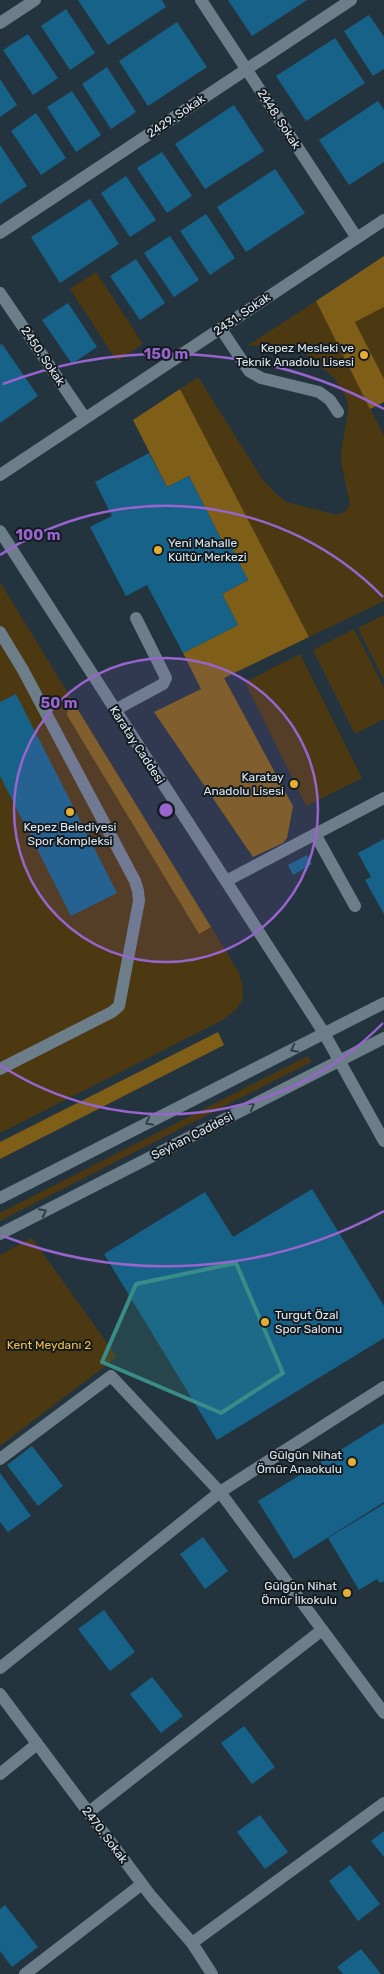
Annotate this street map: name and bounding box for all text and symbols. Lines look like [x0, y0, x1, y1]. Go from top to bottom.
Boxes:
street label: 2448. Sokak [254, 86, 304, 152]
street label: 2429. Sokak [144, 91, 208, 141]
street label: 2431. Sokak [211, 289, 274, 338]
street label: 2450. Sokak [18, 324, 68, 389]
place label: Kepez Mesleki ve Teknik Anadolu Lisesi [236, 341, 354, 369]
text: 150 m [144, 345, 188, 363]
marker: Kepez Mesleki ve Teknik Anadolu Lisesi [358, 349, 370, 361]
text: 100 m [16, 526, 60, 544]
place label: Yeni Mahalle Kültür Merkezi [168, 536, 247, 564]
marker: Yeni Mahalle Kültür Merkezi [152, 544, 164, 556]
text: 50 m [41, 694, 77, 712]
street label: Karatay Caddesi [107, 704, 167, 787]
place label: Karatay Anadolu Lisesi [203, 770, 284, 798]
marker: Karatay Anadolu Lisesi [288, 778, 300, 790]
centre of rings [157, 801, 175, 819]
marker: Kepez Belediyesi Spor Kompleksi [64, 806, 76, 818]
place label: Kepez Belediyesi Spor Kompleksi [23, 820, 117, 848]
one-way arrow [290, 1043, 299, 1053]
one-way arrow [245, 1102, 254, 1112]
street label: Seyhan Caddesi [149, 1109, 235, 1163]
one-way arrow [145, 1116, 154, 1126]
one-way arrow [38, 1208, 47, 1218]
place label: Turgut Özal Spor Salonu [275, 1308, 342, 1336]
marker: Turgut Özal Spor Salonu [259, 1316, 271, 1328]
park label: Kent Meydanı 2 [7, 1338, 91, 1352]
place label: Gülgün Nihat Ömür Anaokulu [257, 1448, 342, 1476]
marker: Gülgün Nihat Ömür Anaokulu [346, 1456, 358, 1468]
place label: Gülgün Nihat Ömür İlkokulu [261, 1579, 337, 1607]
marker: Gülgün Nihat Ömür İlkokulu [341, 1587, 353, 1599]
street label: 2470. Sokak [79, 1804, 131, 1867]

